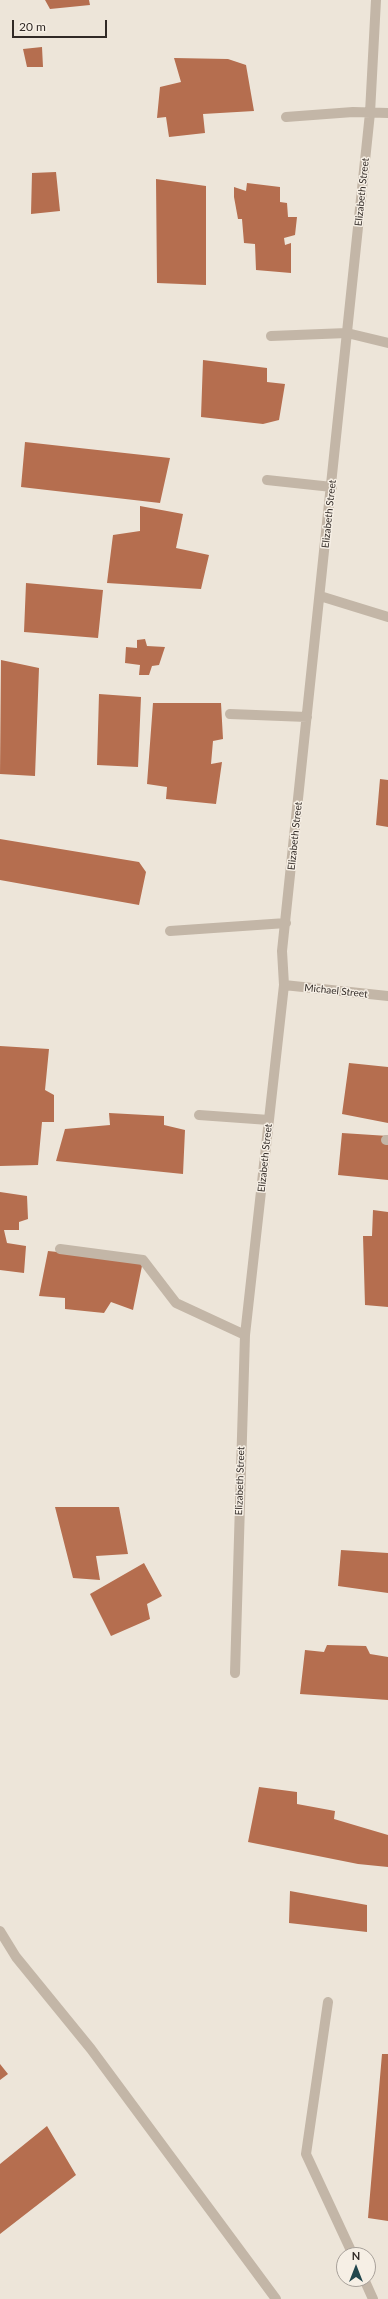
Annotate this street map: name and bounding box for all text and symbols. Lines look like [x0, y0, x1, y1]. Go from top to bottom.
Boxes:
scale bar [14, 12, 109, 38]
text: 20 m [19, 19, 46, 34]
street label: Elizabeth Street [352, 157, 372, 227]
street label: Elizabeth Street [319, 479, 339, 549]
street label: Elizabeth Street [285, 801, 305, 871]
street label: Michael Street [304, 982, 368, 1000]
street label: Elizabeth Street [255, 1123, 275, 1193]
street label: Elizabeth Street [233, 1446, 247, 1516]
north arrow [336, 2247, 376, 2287]
text: N [352, 2249, 360, 2262]

